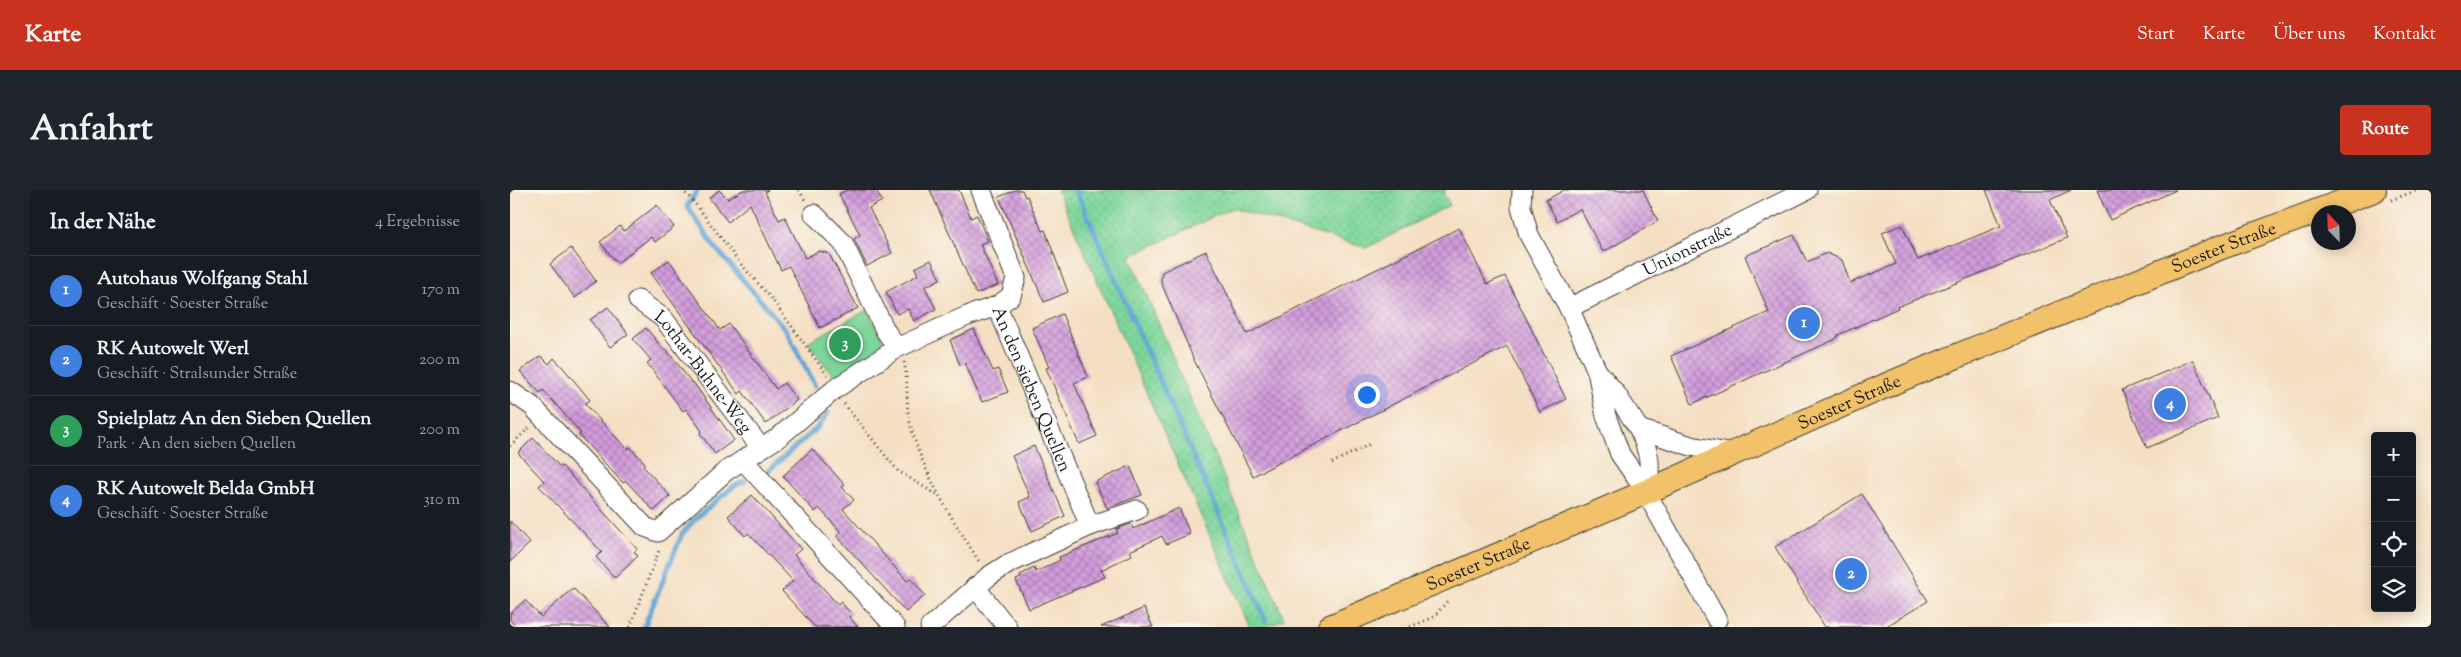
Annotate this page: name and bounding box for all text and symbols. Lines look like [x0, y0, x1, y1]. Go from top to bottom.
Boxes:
text: Karte [25, 18, 82, 52]
text: Start [2137, 22, 2175, 48]
text: Karte [2203, 22, 2245, 48]
text: Über uns [2273, 22, 2345, 48]
text: Kontakt [2373, 22, 2436, 48]
text: Anfahrt [30, 105, 153, 156]
button: Route [2340, 105, 2431, 155]
north arrow [2311, 205, 2356, 250]
text: In der Nähe [50, 208, 156, 238]
text: 4 Ergebnisse [375, 211, 460, 234]
street label: Soester Straße [2168, 217, 2281, 281]
street label: Unionstraße [1639, 218, 1737, 284]
text: Autohaus Wolfgang Stahl [97, 266, 308, 293]
text: 1 [63, 279, 69, 302]
text: 170 m [422, 279, 460, 302]
text: Geschäft · Soester Straße [97, 293, 268, 316]
street label: An den sieben Quellen [984, 303, 1077, 477]
pin: 1 [1788, 304, 1820, 342]
street label: Lothar-Buhne-Weg [648, 305, 757, 440]
pin: 3 [829, 325, 861, 363]
text: RK Autowelt Werl [97, 336, 249, 363]
text: 2 [62, 349, 70, 372]
text: 200 m [419, 349, 460, 372]
text: Geschäft · Stralsunder Straße [97, 363, 297, 386]
street label: Soester Straße [1794, 369, 1906, 438]
your location [1354, 382, 1380, 408]
pin: 4 [2154, 385, 2186, 423]
text: Spielplatz An den Sieben Quellen [97, 406, 371, 433]
text: 3 [63, 419, 69, 442]
text: 200 m [419, 419, 460, 442]
map controls [2371, 432, 2416, 612]
button: + [2371, 432, 2416, 477]
text: Park · An den sieben Quellen [97, 433, 296, 456]
text: RK Autowelt Belda GmbH [97, 476, 314, 503]
button: − [2371, 477, 2416, 522]
text: 4 [62, 489, 70, 512]
text: 310 m [423, 489, 460, 512]
text: Geschäft · Soester Straße [97, 503, 268, 526]
button: locate [2371, 522, 2416, 567]
street label: Soester Straße [1423, 532, 1535, 599]
pin: 2 [1835, 555, 1867, 593]
button: layers [2371, 567, 2416, 612]

